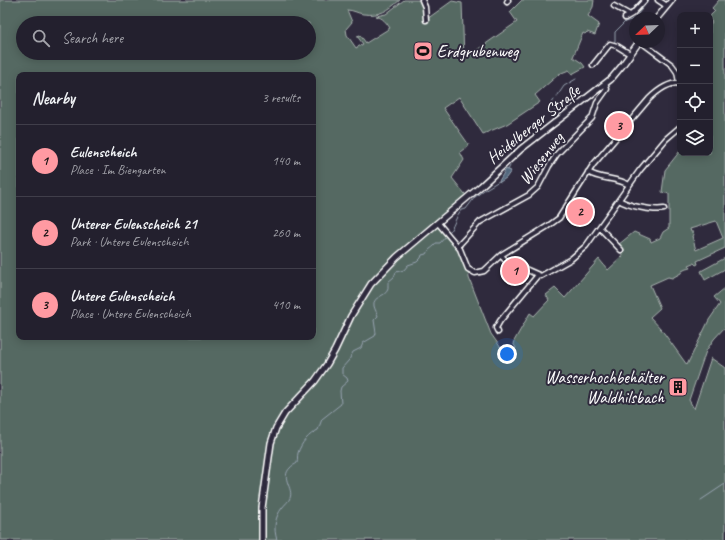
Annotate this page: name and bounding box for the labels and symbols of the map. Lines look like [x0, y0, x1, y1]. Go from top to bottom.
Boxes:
north arrow [629, 12, 665, 48]
sports icon: Erdgrubenweg [412, 40, 434, 62]
place label: Erdgrubenweg [437, 41, 520, 62]
street label: Heidelberger Straße [482, 79, 585, 168]
pin: 3 [606, 111, 632, 141]
street label: Wiesenweg [514, 127, 569, 189]
pin: 2 [567, 197, 593, 227]
pin: 1 [502, 256, 528, 286]
your location [497, 344, 517, 364]
place label: Wasserhochbehälter Waldhilsbach [545, 367, 666, 408]
building icon: Wasserhochbehälter Waldhilsbach [667, 376, 689, 398]

